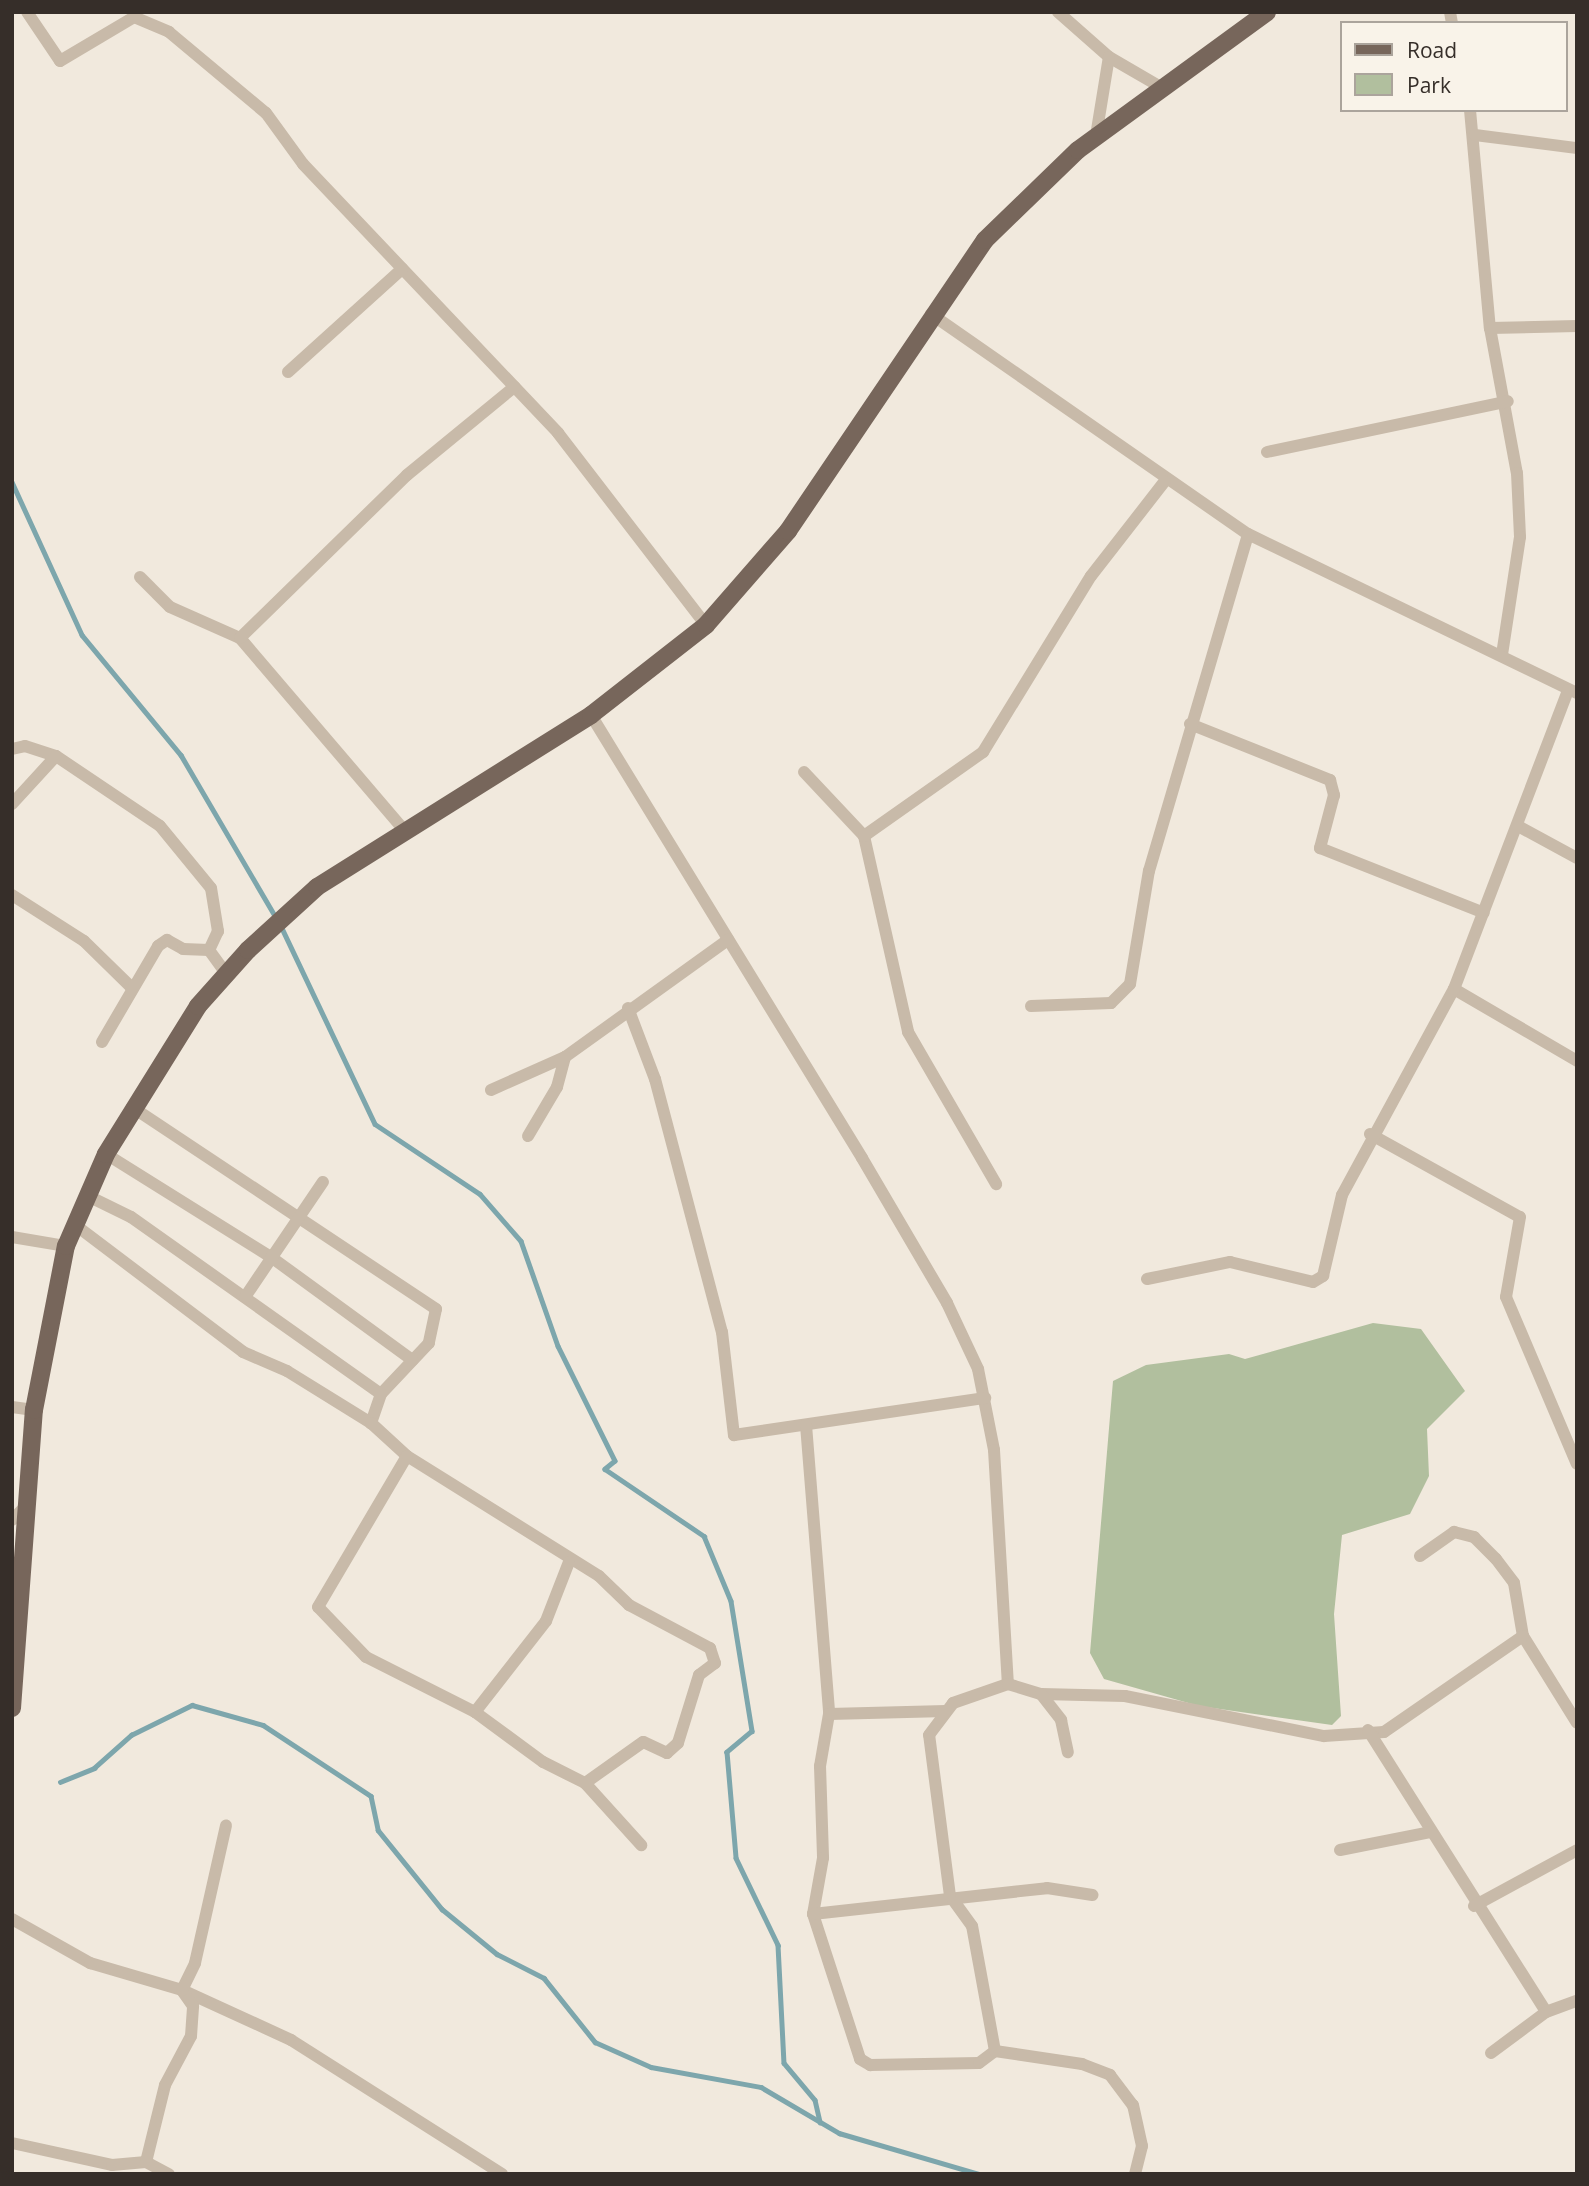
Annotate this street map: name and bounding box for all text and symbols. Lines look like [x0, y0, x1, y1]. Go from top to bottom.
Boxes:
legend [1340, 21, 1568, 112]
text: Road [1407, 36, 1457, 64]
text: Park [1407, 71, 1451, 99]

